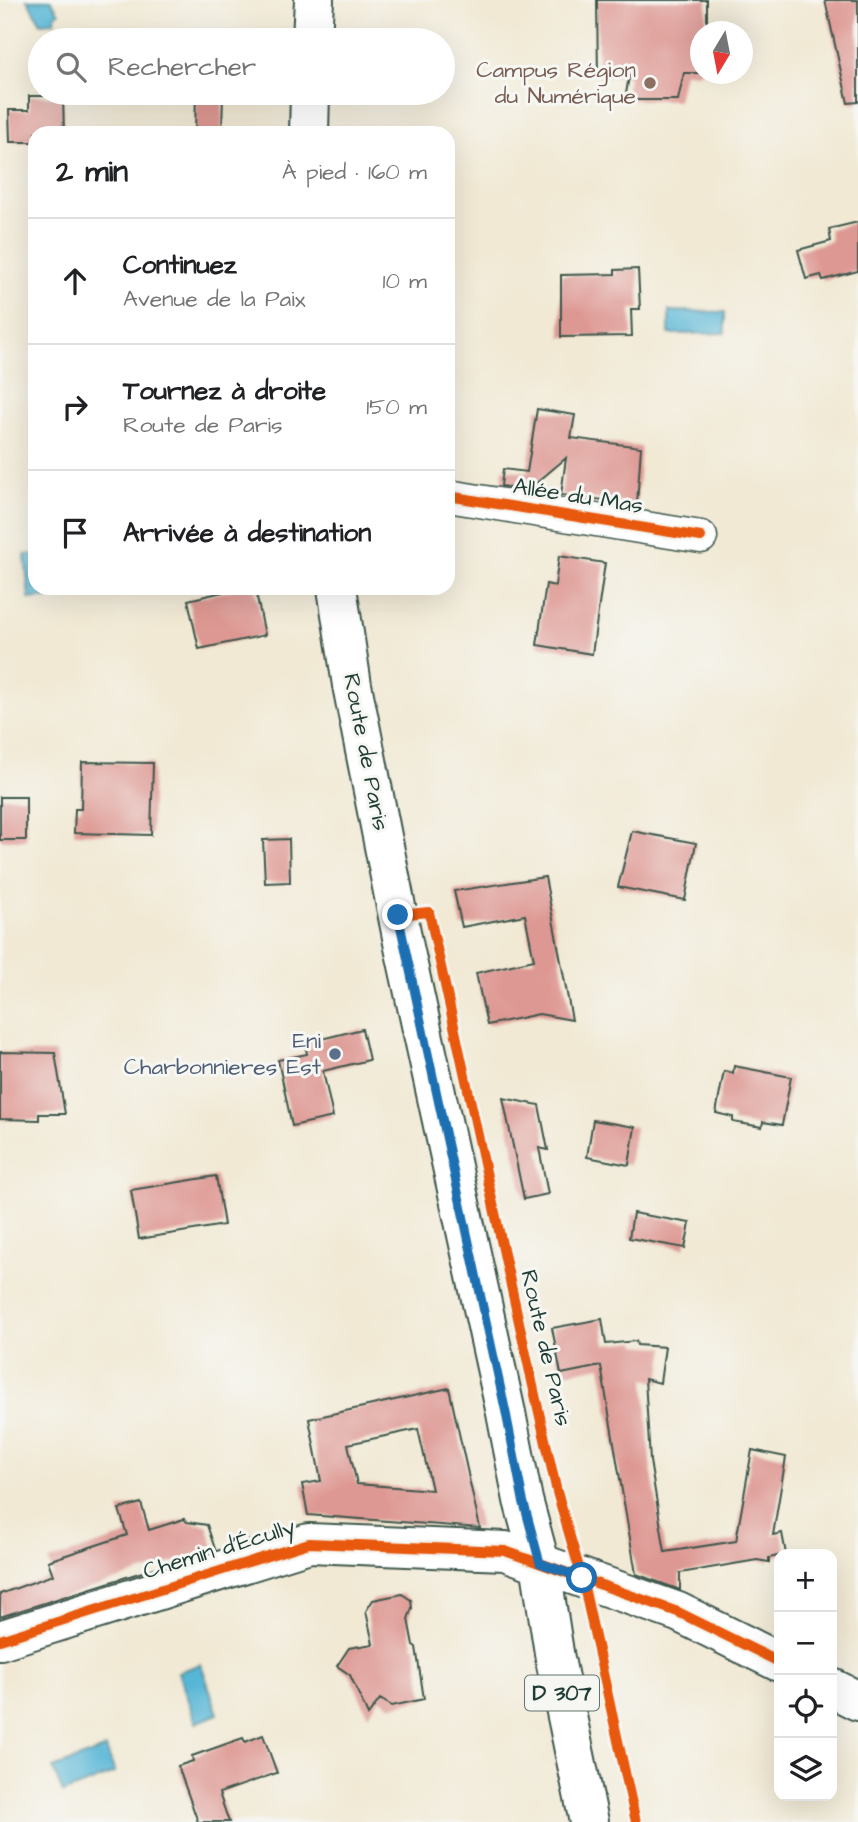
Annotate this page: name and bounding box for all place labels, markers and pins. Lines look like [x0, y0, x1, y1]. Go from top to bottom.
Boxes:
place label: Campus Région du Numérique [476, 54, 636, 112]
marker: Campus Région du Numérique [642, 75, 658, 91]
place label: Eni Charbonnieres Est [124, 1025, 322, 1083]
marker: Eni Charbonnieres Est [327, 1046, 343, 1062]

